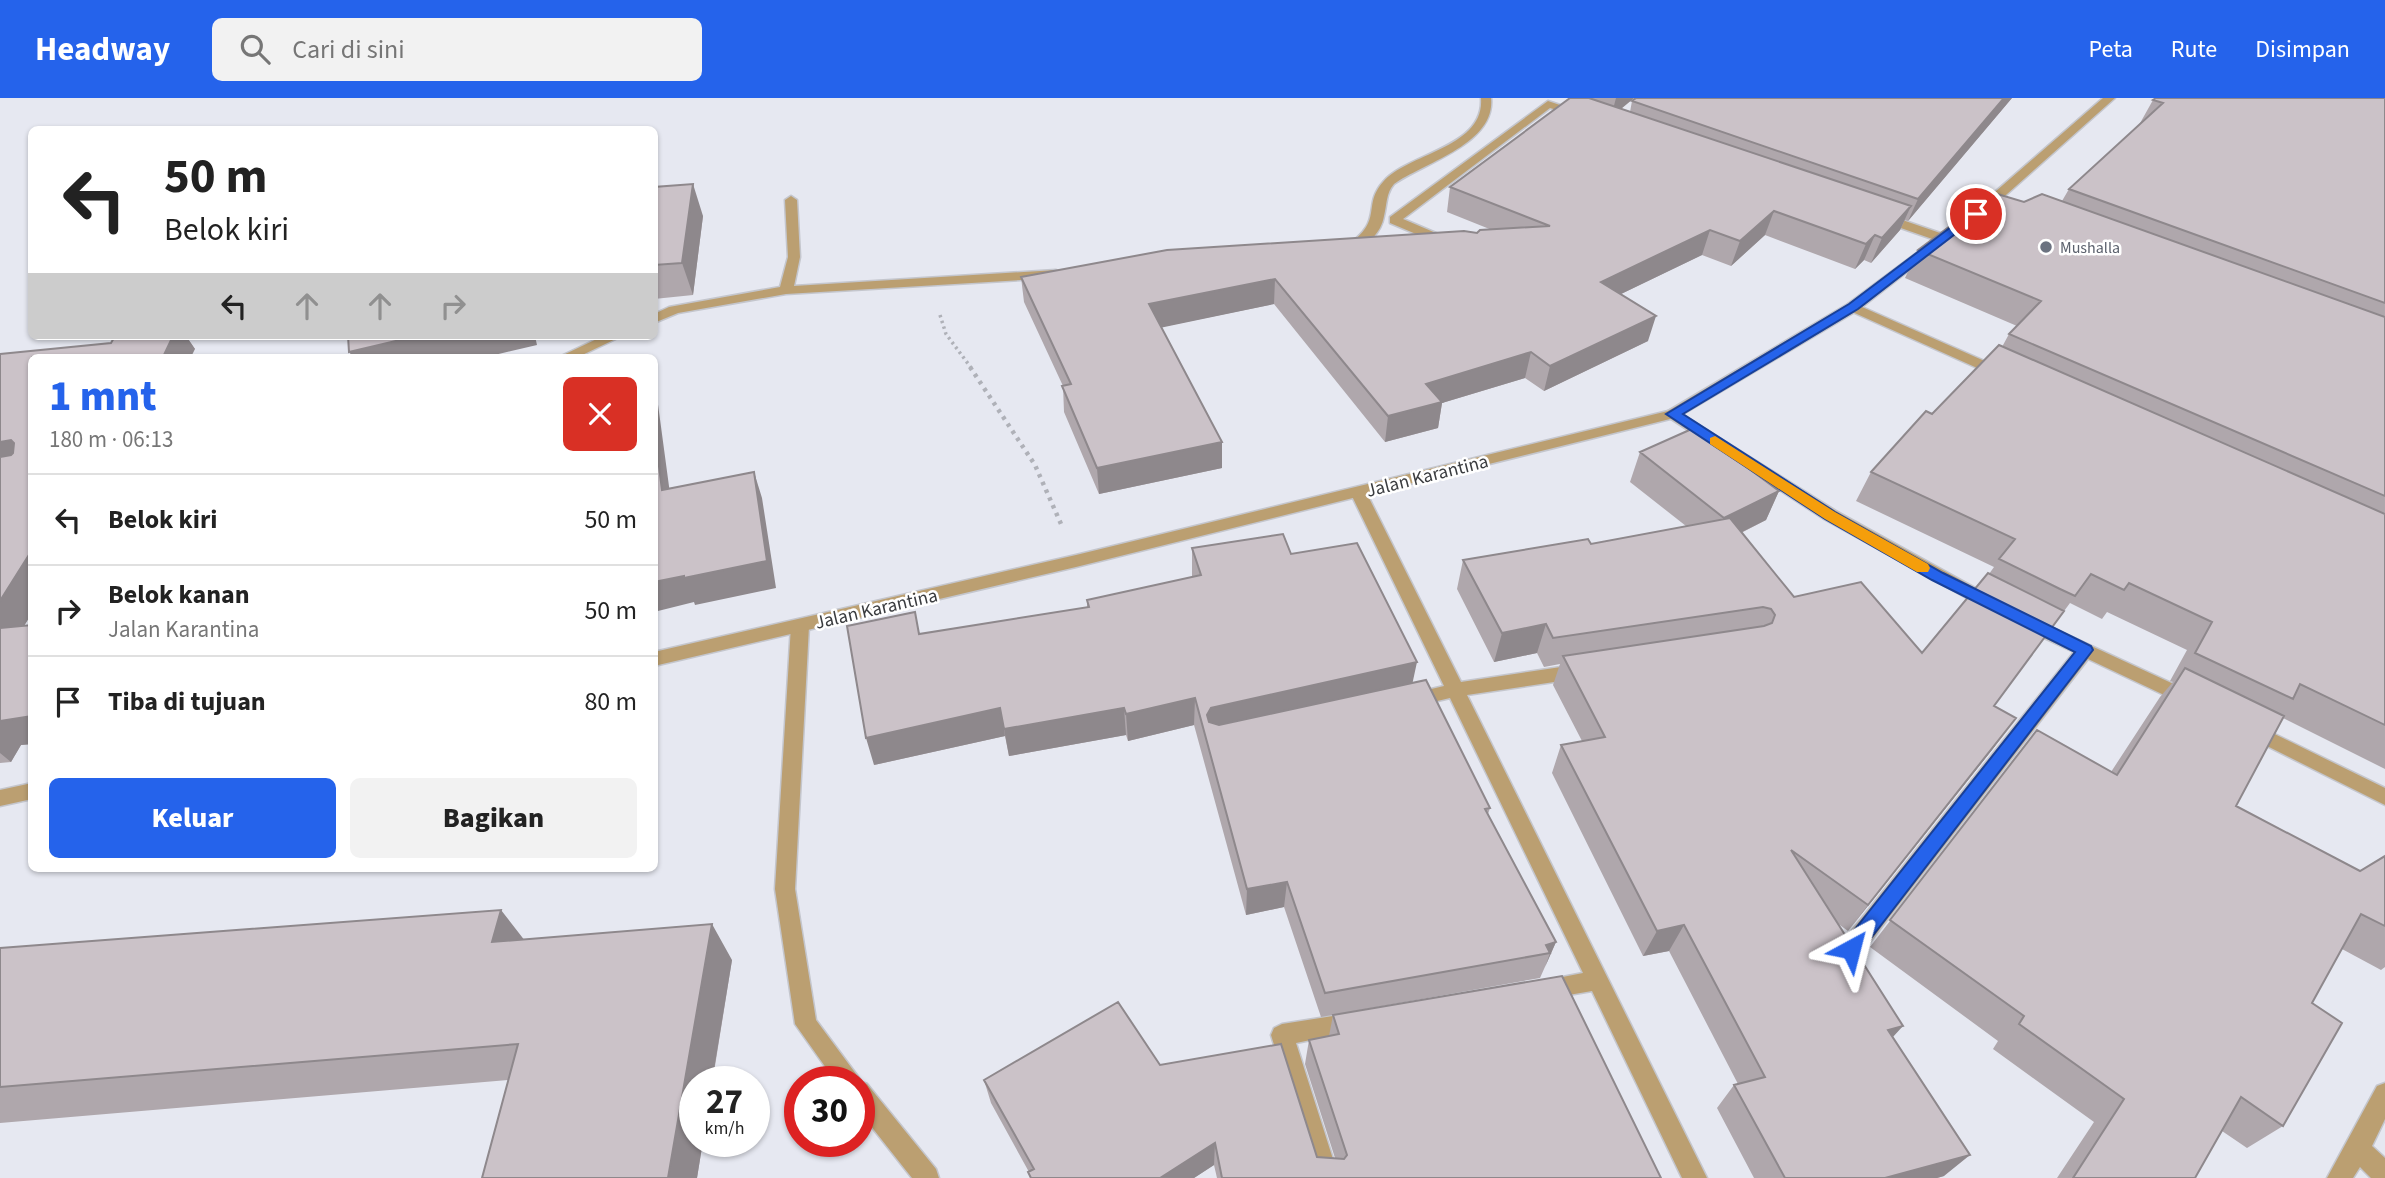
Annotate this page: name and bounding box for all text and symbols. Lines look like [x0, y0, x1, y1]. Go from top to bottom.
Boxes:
search box [212, 18, 702, 81]
text: Headway [35, 26, 170, 73]
icon: search [236, 30, 274, 68]
text: Cari di sini [292, 31, 405, 68]
text: Peta [2088, 32, 2133, 67]
text: Rute [2171, 32, 2217, 67]
text: Disimpan [2255, 32, 2350, 67]
text: 50 m [164, 142, 268, 212]
icon: left [49, 154, 140, 245]
pin [1946, 184, 2006, 244]
icon: arrive [1957, 195, 1995, 233]
text: Belok kiri [164, 207, 289, 253]
place label: Mushalla [2060, 237, 2120, 259]
marker: Mushalla [2038, 239, 2054, 255]
icon: left [215, 287, 253, 325]
icon: ahead [288, 287, 326, 325]
icon: ahead [361, 287, 399, 325]
icon: right [434, 287, 472, 325]
text: 1 mnt [49, 367, 157, 427]
button: close [563, 377, 637, 451]
text: 180 m · 06:13 [49, 423, 173, 456]
street label: Jalan Karantina [1363, 448, 1491, 505]
icon: left [49, 501, 87, 539]
text: Belok kiri [108, 501, 217, 538]
text: 50 m [584, 501, 637, 538]
text: Belok kanan [108, 576, 250, 613]
street label: Jalan Karantina [812, 582, 940, 637]
icon: right [49, 592, 87, 630]
text: 50 m [584, 592, 637, 629]
text: Jalan Karantina [108, 613, 259, 646]
icon: arrive [49, 683, 87, 721]
text: Tiba di tujuan [108, 683, 266, 720]
text: 80 m [584, 683, 637, 720]
button: Keluar [49, 778, 336, 858]
button: Bagikan [350, 778, 637, 858]
position arrow [1814, 912, 1888, 986]
speed limit sign: 30 [784, 1066, 875, 1157]
text: 27 [706, 1077, 743, 1127]
text: km/h [705, 1116, 744, 1141]

